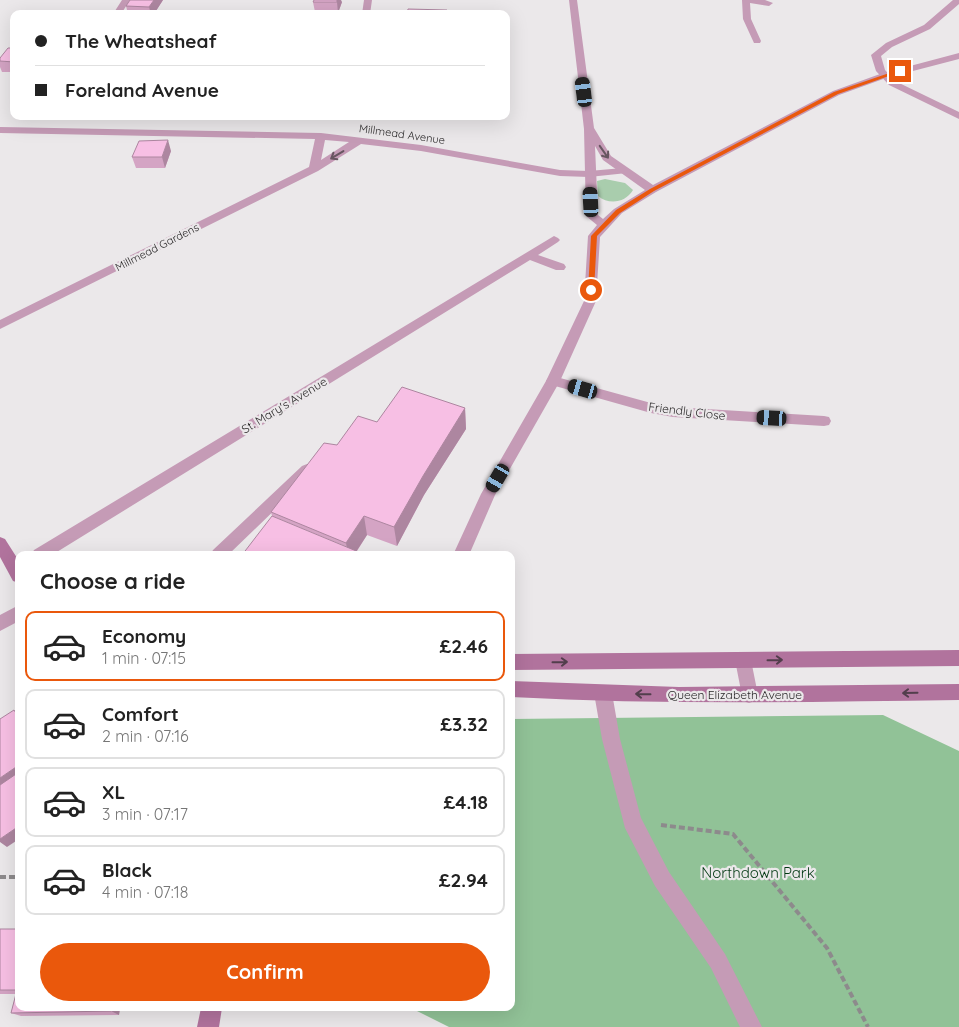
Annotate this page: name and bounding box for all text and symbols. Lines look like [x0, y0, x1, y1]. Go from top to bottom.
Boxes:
text: The Wheatsheaf [65, 29, 217, 53]
route end [889, 60, 911, 82]
car [574, 76, 593, 108]
text: Foreland Avenue [65, 78, 219, 102]
street label: Millmead Avenue [358, 121, 446, 147]
one-way arrow [599, 145, 609, 159]
one-way arrow [330, 150, 344, 160]
car [582, 187, 599, 217]
street label: Millmead Gardens [113, 220, 201, 274]
route start [580, 279, 602, 301]
street label: St. Mary's Avenue [238, 373, 330, 436]
car [566, 378, 599, 400]
street label: Friendly Close [648, 399, 727, 423]
car [756, 410, 787, 426]
car [484, 461, 511, 495]
text: Choose a ride [40, 567, 185, 595]
icon: car [42, 624, 87, 669]
text: Economy [102, 624, 186, 648]
text: £2.46 [439, 634, 488, 658]
text: 1 min · 07:15 [102, 648, 186, 668]
one-way arrow [766, 655, 783, 665]
one-way arrow [552, 657, 568, 667]
street label: Queen Elizabeth Avenue [668, 687, 802, 702]
one-way arrow [903, 688, 919, 698]
one-way arrow [635, 689, 652, 699]
icon: car [42, 702, 87, 747]
text: Comfort [102, 702, 179, 726]
text: £3.32 [440, 712, 488, 736]
text: 2 min · 07:16 [102, 726, 189, 746]
icon: car [42, 780, 87, 825]
text: XL [102, 780, 125, 804]
text: £4.18 [443, 790, 488, 814]
text: 3 min · 07:17 [102, 804, 188, 824]
icon: car [42, 858, 87, 903]
text: Black [102, 858, 152, 882]
park label: Northdown Park [701, 863, 815, 882]
text: £2.94 [439, 868, 488, 892]
text: 4 min · 07:18 [102, 882, 188, 902]
button: Confirm [40, 943, 490, 1001]

